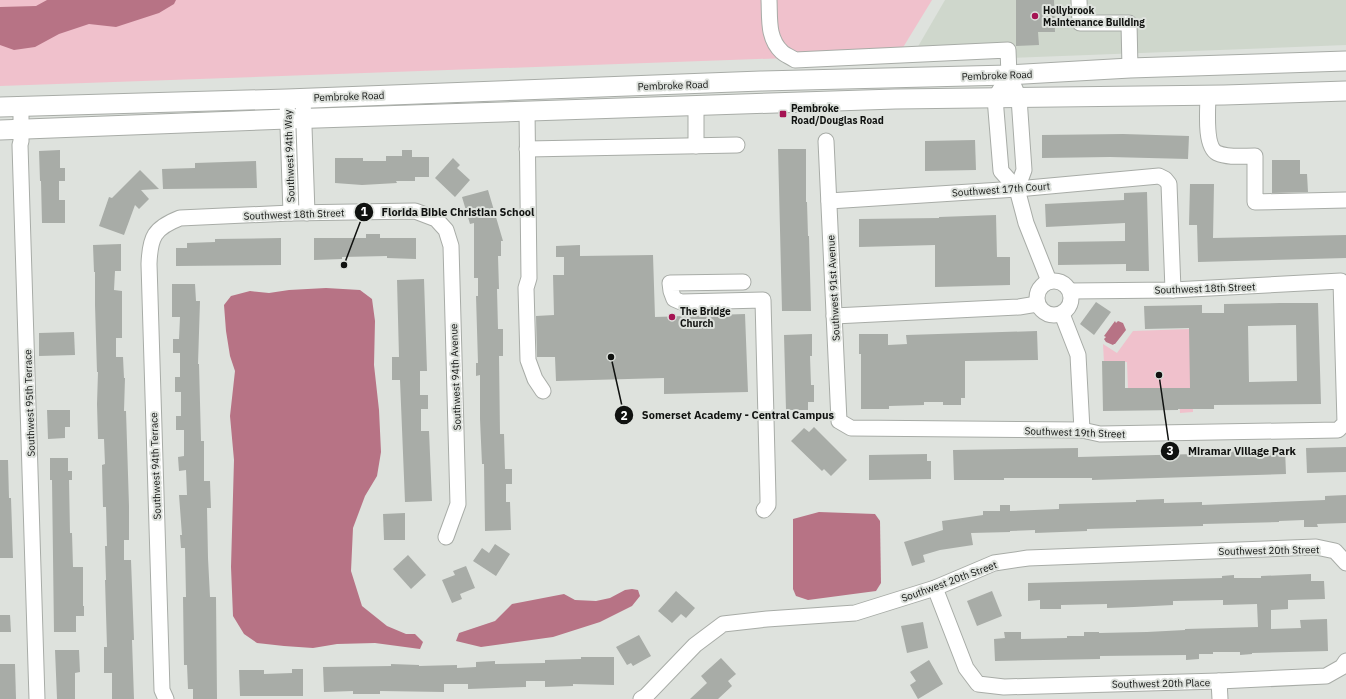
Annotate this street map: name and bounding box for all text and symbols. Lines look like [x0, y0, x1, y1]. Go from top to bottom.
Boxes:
place label: Hollybrook Maintenance Building [1043, 4, 1145, 29]
marker: Hollybrook Maintenance Building [1030, 11, 1040, 21]
street label: Pembroke Road [961, 68, 1033, 83]
street label: Pembroke Road [637, 78, 709, 93]
street label: Pembroke Road [313, 89, 385, 104]
place label: Pembroke Road/Douglas Road [791, 102, 884, 127]
street label: Southwest 94th Way [281, 109, 298, 203]
marker: Pembroke Road/Douglas Road [778, 109, 788, 119]
street label: Southwest 17th Court [952, 180, 1051, 199]
callout: Florida Bible Christian School [354, 201, 542, 224]
text: 1 [360, 204, 368, 219]
text: Florida Bible Christian School [382, 205, 535, 219]
street label: Southwest 18th Street [243, 206, 345, 223]
street label: Southwest 91st Avenue [824, 234, 843, 341]
street label: Southwest 18th Street [1154, 280, 1256, 297]
place label: The Bridge Church [680, 305, 731, 330]
marker: The Bridge Church [667, 312, 677, 322]
street label: Southwest 94th Avenue [447, 323, 464, 431]
street label: Southwest 95th Terrace [21, 349, 38, 457]
callout: Somerset Academy - Central Campus [614, 404, 842, 427]
text: 2 [620, 408, 628, 423]
text: Somerset Academy - Central Campus [642, 408, 835, 422]
street label: Southwest 94th Terrace [147, 412, 164, 520]
street label: Southwest 19th Street [1024, 424, 1126, 441]
callout: Miramar Village Park [1160, 439, 1304, 462]
text: 3 [1166, 443, 1174, 458]
text: Miramar Village Park [1188, 444, 1297, 458]
street label: Southwest 20th Street [1218, 543, 1320, 558]
street label: Southwest 20th Street [899, 558, 999, 605]
street label: Southwest 20th Place [1112, 676, 1211, 691]

